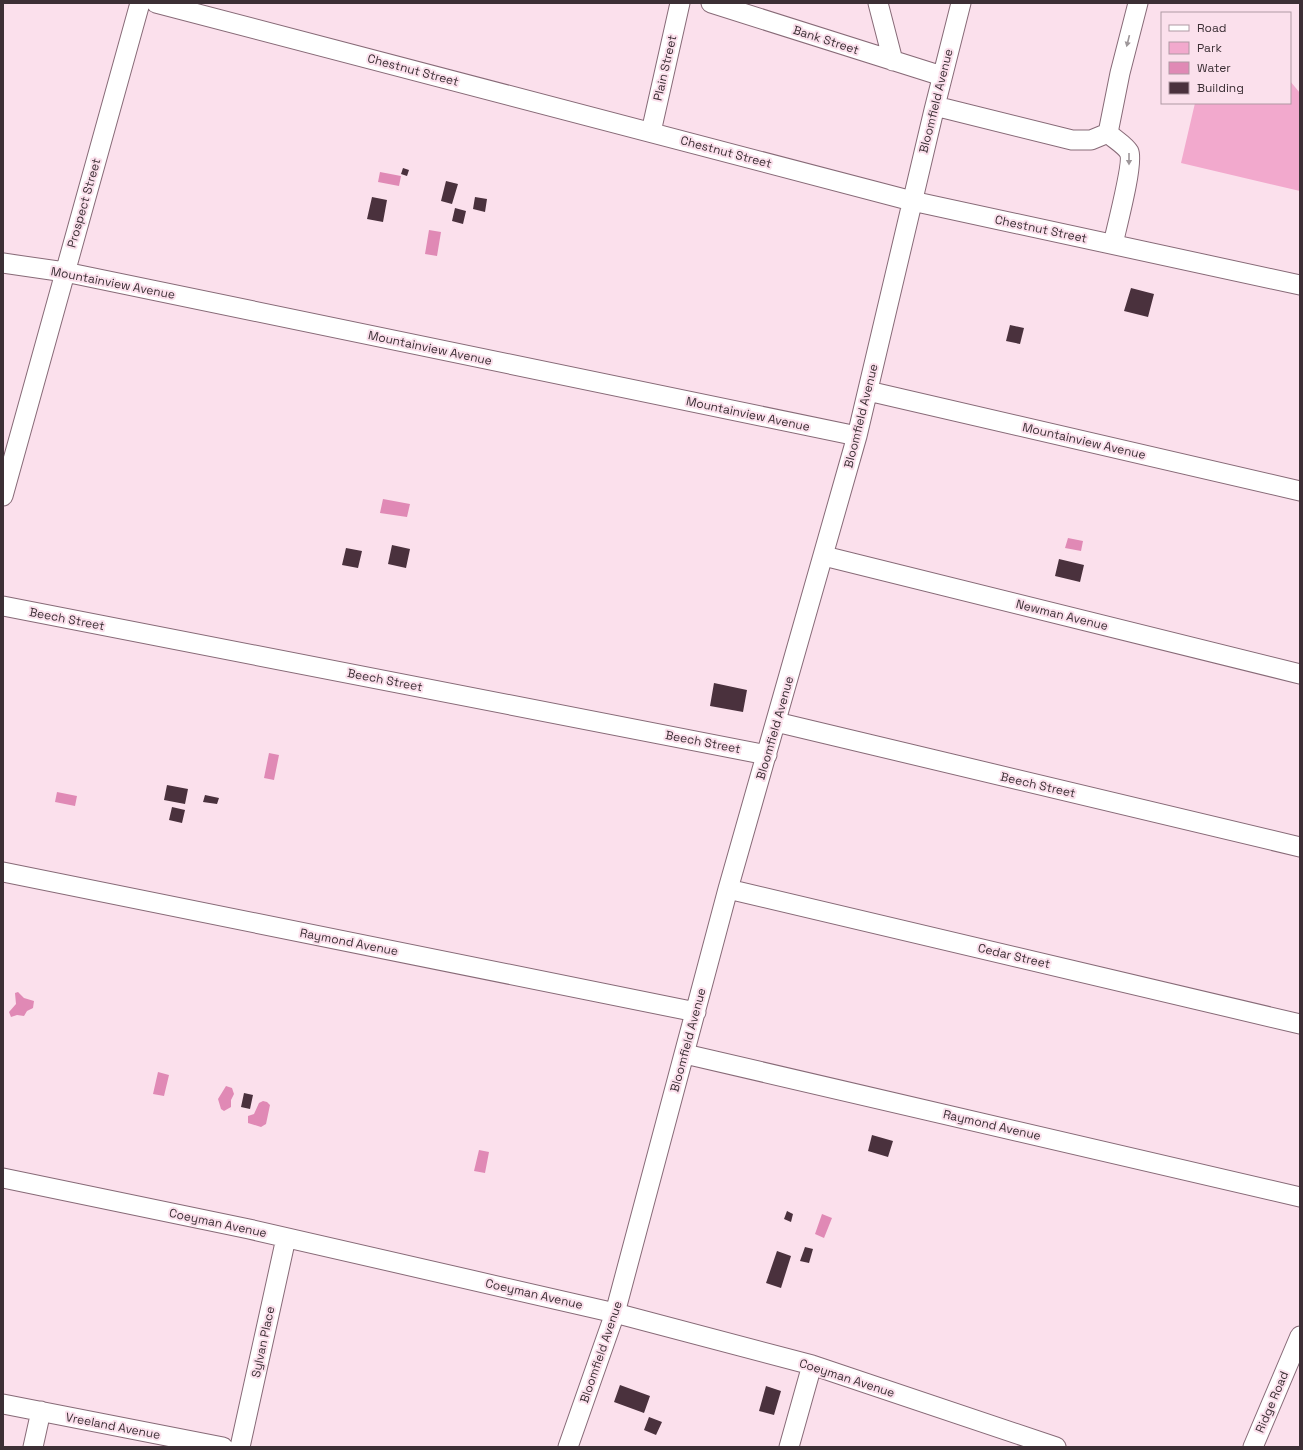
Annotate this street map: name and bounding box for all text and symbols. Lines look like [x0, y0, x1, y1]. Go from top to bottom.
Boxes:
legend [1161, 12, 1291, 104]
text: Road [1197, 20, 1226, 36]
street label: Bank Street [791, 22, 861, 58]
street label: Plain Street [650, 34, 680, 102]
one-way arrow [1125, 35, 1131, 47]
text: Park [1197, 40, 1222, 56]
street label: Bloomfield Avenue [915, 47, 957, 155]
street label: Chestnut Street [366, 50, 460, 90]
text: Water [1197, 60, 1231, 76]
text: Building [1197, 80, 1244, 96]
street label: Chestnut Street [679, 132, 773, 172]
one-way arrow [1126, 153, 1132, 166]
street label: Prospect Street [64, 156, 104, 250]
street label: Chestnut Street [993, 211, 1089, 247]
street label: Mountainview Avenue [50, 263, 176, 303]
street label: Mountainview Avenue [367, 327, 493, 369]
street label: Bloomfield Avenue [840, 362, 882, 470]
street label: Mountainview Avenue [685, 393, 811, 435]
street label: Mountainview Avenue [1021, 419, 1147, 463]
street label: Newman Avenue [1014, 596, 1110, 634]
street label: Beech Street [28, 604, 106, 634]
street label: Beech Street [346, 665, 424, 695]
street label: Bloomfield Avenue [753, 674, 797, 782]
street label: Beech Street [664, 727, 742, 757]
street label: Beech Street [999, 769, 1077, 801]
street label: Raymond Avenue [298, 925, 400, 959]
street label: Cedar Street [976, 940, 1052, 972]
street label: Bloomfield Avenue [666, 986, 710, 1094]
street label: Raymond Avenue [942, 1106, 1042, 1144]
street label: Coeyman Avenue [168, 1205, 268, 1241]
street label: Coeyman Avenue [484, 1275, 584, 1313]
street label: Bloomfield Avenue [576, 1299, 626, 1405]
street label: Sylvan Place [248, 1305, 278, 1379]
street label: Coeyman Avenue [797, 1355, 897, 1401]
street label: Ridge Road [1252, 1369, 1292, 1435]
street label: Vreeland Avenue [64, 1409, 162, 1443]

